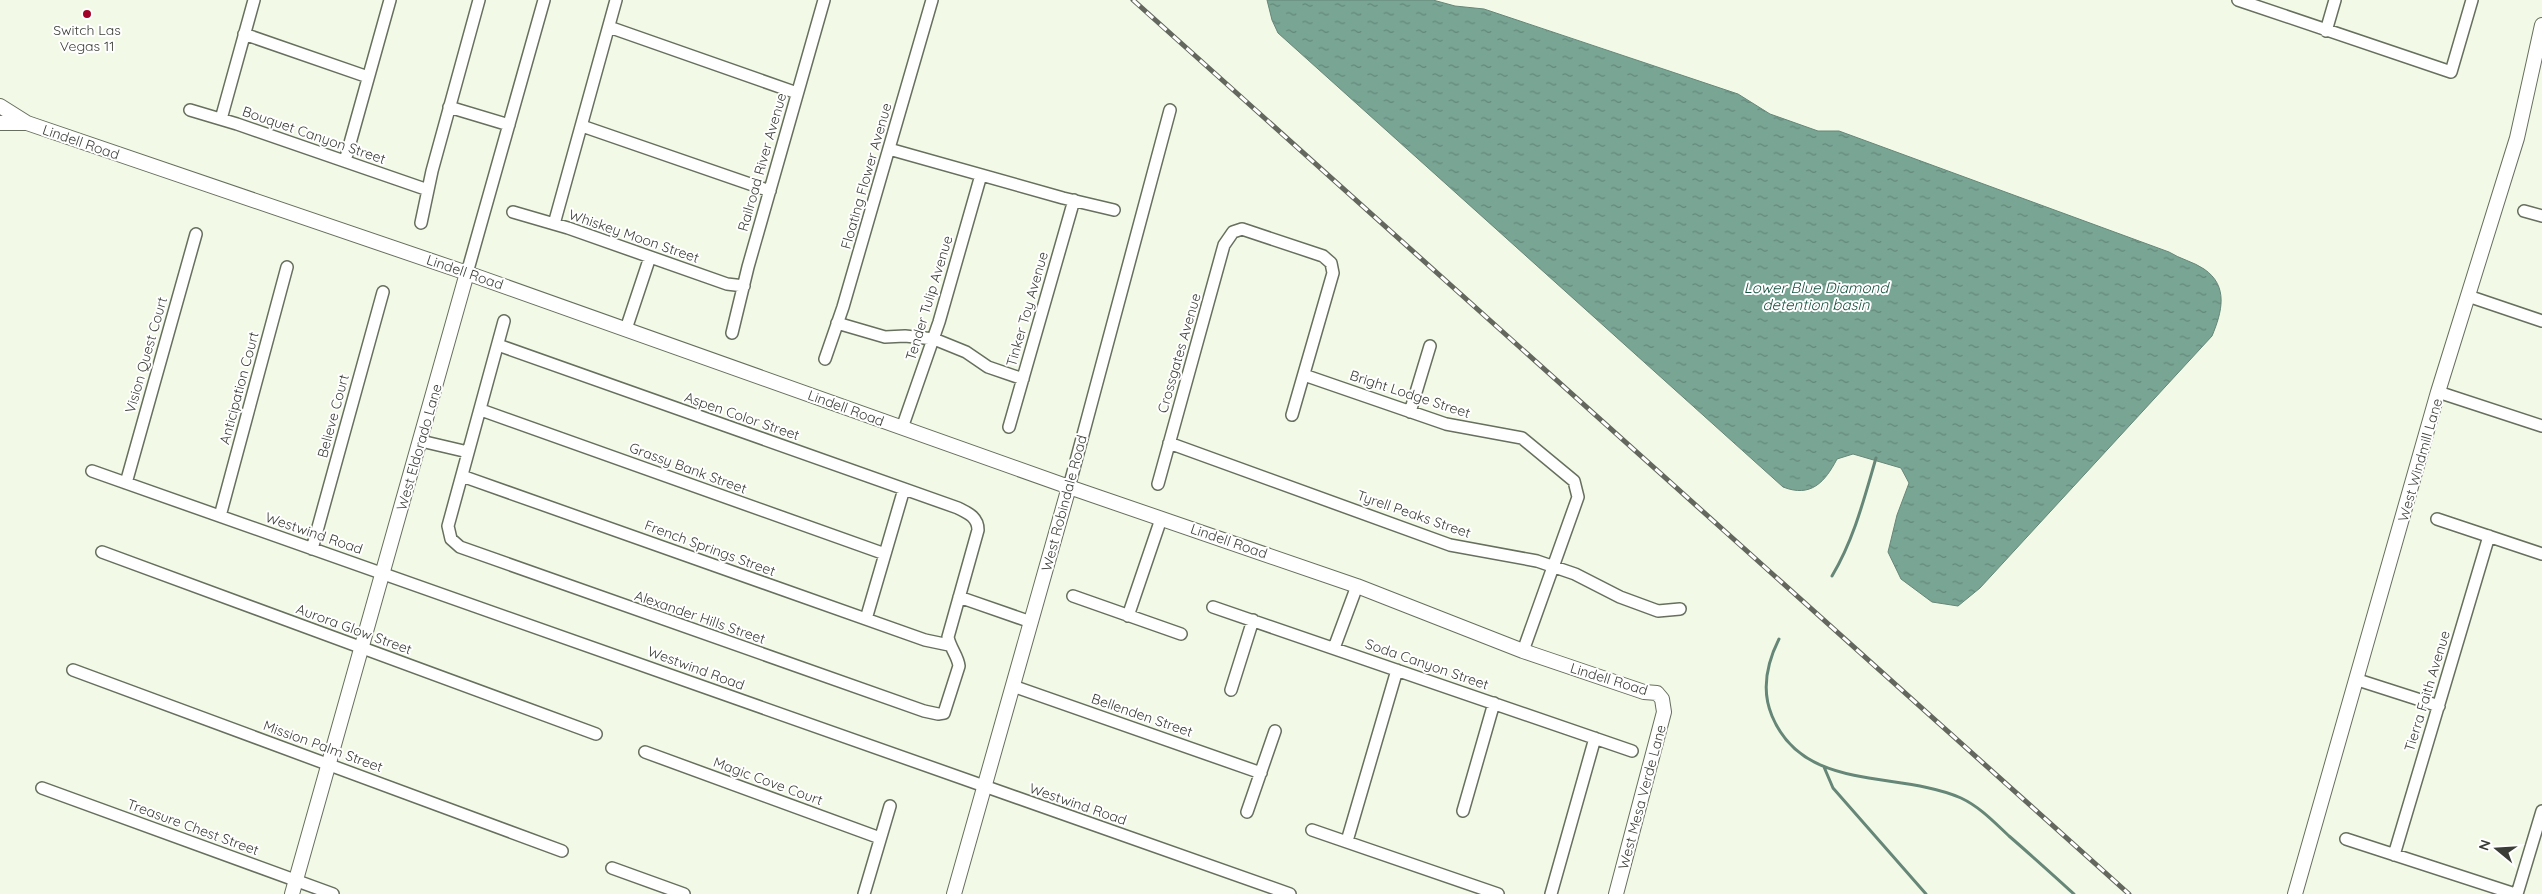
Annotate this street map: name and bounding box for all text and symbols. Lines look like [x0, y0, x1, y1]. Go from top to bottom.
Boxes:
marker: Switch Las Vegas 11 [81, 8, 93, 20]
place label: Switch Las Vegas 11 [53, 21, 121, 55]
street label: Railroad River Avenue [734, 91, 790, 233]
street label: Floating Flower Avenue [836, 101, 896, 251]
street label: Bouquet Canyon Street [240, 102, 388, 168]
street label: Lindell Road [40, 120, 122, 164]
street label: Whiskey Moon Street [567, 205, 702, 267]
street label: Tender Tulip Avenue [901, 233, 957, 363]
street label: Tinker Toy Avenue [1002, 249, 1052, 369]
street label: Lindell Road [424, 250, 506, 294]
water label: Lower Blue Diamond detention basin [1744, 278, 1890, 314]
street label: Crossgates Avenue [1153, 291, 1205, 415]
street label: Vision Quest Court [121, 295, 171, 415]
street label: Anticipation Court [215, 329, 263, 446]
street label: Bright Lodge Street [1347, 366, 1473, 422]
street label: Believe Court [313, 372, 353, 460]
street label: West Eldorado Lane [392, 382, 446, 512]
street label: Lindell Road [805, 386, 887, 430]
street label: Aspen Color Street [682, 388, 802, 444]
street label: West Windmill Lane [2394, 396, 2446, 524]
street label: West Robindale Road [1037, 433, 1091, 573]
street label: Grassy Bank Street [627, 438, 749, 498]
street label: Tyrell Peaks Street [1355, 486, 1473, 542]
street label: Westwind Road [263, 508, 365, 558]
street label: French Springs Street [642, 516, 778, 580]
street label: Lindell Road [1188, 519, 1270, 563]
street label: Alexander Hills Street [632, 586, 768, 648]
street label: Aurora Glow Street [294, 600, 415, 658]
street label: Tierra Faith Avenue [2400, 628, 2454, 754]
street label: Soda Canyon Street [1363, 634, 1491, 694]
street label: Westwind Road [645, 642, 747, 694]
street label: Lindell Road [1568, 659, 1650, 699]
street label: Bellenden Street [1089, 689, 1195, 741]
street label: Mission Palm Street [261, 716, 385, 776]
street label: West Mesa Verde Lane [1614, 723, 1670, 871]
street label: Magic Cove Court [711, 753, 825, 809]
street label: Westwind Road [1027, 779, 1129, 829]
street label: Treasure Chest Street [125, 795, 262, 859]
north arrow [2472, 824, 2522, 874]
text: N [2474, 837, 2495, 853]

